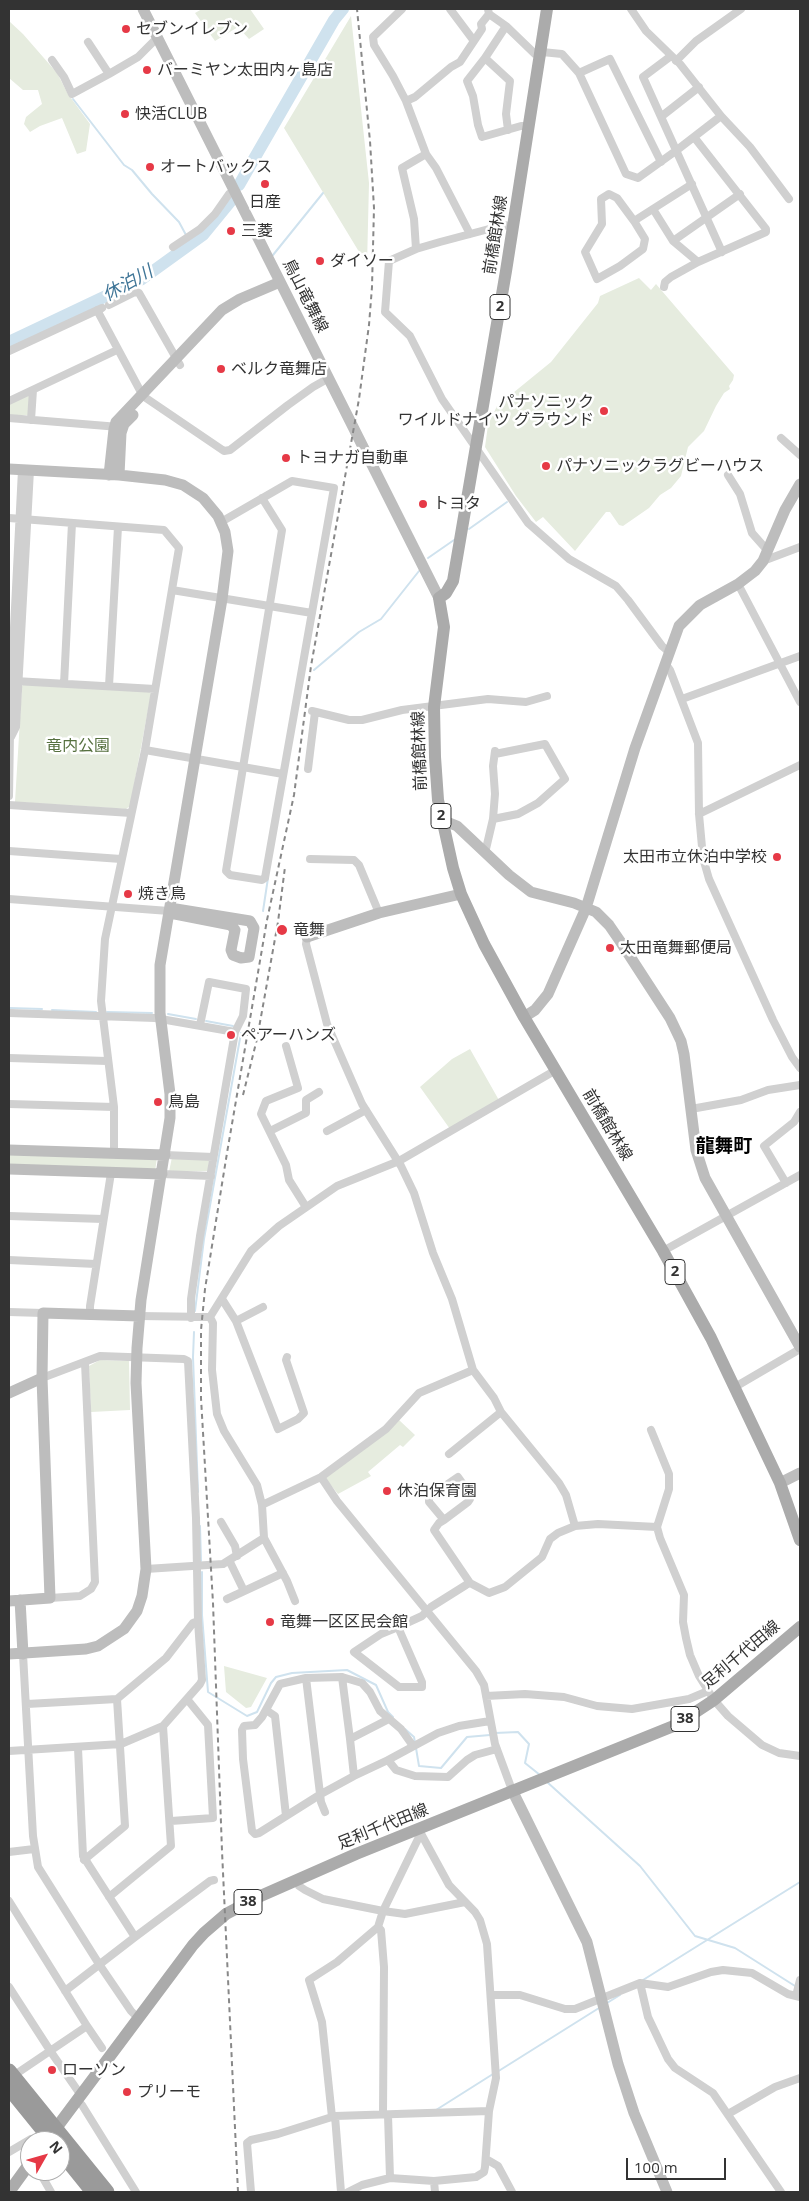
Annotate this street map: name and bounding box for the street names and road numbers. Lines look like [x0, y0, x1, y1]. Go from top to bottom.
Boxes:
street label: 前橋館林線 [480, 194, 512, 276]
street label: 鳥山竜舞線 [278, 256, 332, 336]
road number: 2 [490, 294, 510, 320]
street label: 前橋館林線 [409, 711, 431, 791]
road number: 2 [431, 804, 451, 828]
street label: 前橋館林線 [578, 1086, 636, 1164]
road number: 2 [665, 1260, 685, 1284]
street label: 足利千代田線 [698, 1617, 784, 1693]
road number: 38 [671, 1706, 699, 1732]
street label: 足利千代田線 [335, 1800, 431, 1854]
road number: 38 [234, 1890, 262, 1914]

